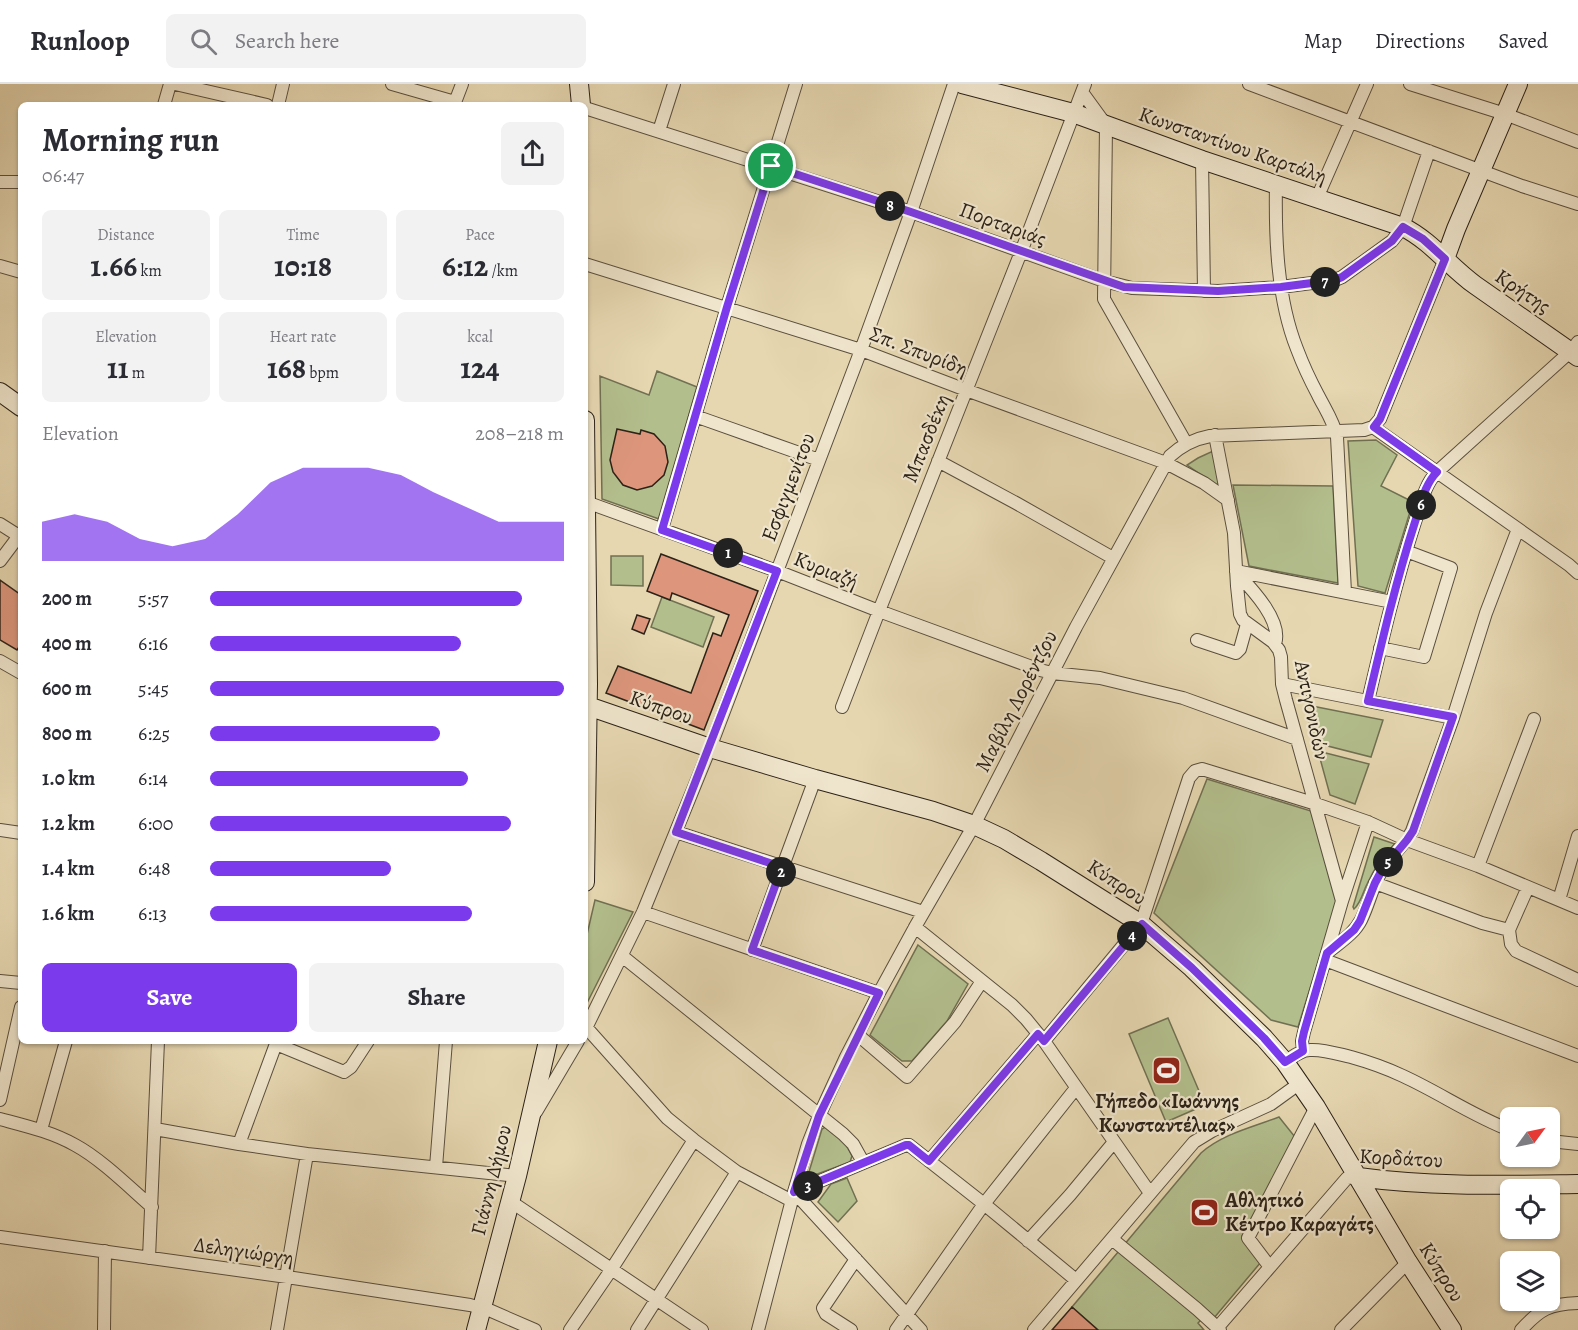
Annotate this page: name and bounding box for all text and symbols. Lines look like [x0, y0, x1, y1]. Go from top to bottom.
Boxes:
search box [166, 14, 586, 68]
text: Runloop [30, 22, 130, 60]
icon: search [187, 25, 220, 58]
text: Search here [235, 26, 339, 56]
text: Map [1304, 27, 1342, 55]
text: Directions [1375, 27, 1465, 55]
text: Saved [1498, 27, 1548, 55]
street label: Κωνσταντίνου Καρτάλη [1135, 100, 1331, 190]
text: Morning run [42, 117, 219, 162]
button: share [501, 122, 564, 185]
pin [745, 140, 796, 191]
icon: arrive [754, 149, 787, 182]
text: 06:47 [42, 162, 84, 189]
pin: 8 [875, 191, 905, 221]
text: 8 [886, 195, 894, 217]
street label: Πορταριάς [956, 195, 1050, 253]
text: Distance [97, 224, 155, 246]
text: Time [286, 224, 320, 246]
text: Pace [465, 224, 495, 246]
text: 1.66 [90, 246, 137, 286]
text: 10:18 [274, 246, 332, 286]
text: 6:12 [442, 246, 488, 286]
text: km [137, 260, 162, 282]
text: /km [488, 260, 518, 282]
street label: Κρήτης [1490, 262, 1556, 320]
pin: 7 [1310, 267, 1340, 297]
text: 7 [1322, 271, 1328, 293]
street label: Σπ. Σπυρίδη [866, 319, 972, 383]
text: Elevation [95, 326, 157, 348]
text: Heart rate [270, 326, 336, 348]
text: kcal [467, 326, 493, 348]
text: 11 [107, 348, 129, 388]
text: 168 [267, 348, 306, 388]
text: 124 [460, 348, 500, 388]
text: m [129, 362, 145, 384]
text: bpm [306, 362, 339, 384]
street label: Μπασδέκη [896, 389, 956, 487]
text: Elevation [42, 420, 119, 447]
text: 208–218 m [475, 420, 564, 447]
street label: Εσφιγμενίτου [754, 429, 822, 545]
pin: 6 [1406, 490, 1436, 520]
text: 6 [1417, 494, 1425, 516]
pin: 1 [713, 538, 743, 568]
text: 1 [725, 542, 731, 564]
street label: Κυριαζή [790, 544, 862, 596]
text: 200 m [42, 585, 92, 612]
text: 5:57 [138, 585, 168, 612]
street label: Μαβίλη Λορέντζου [968, 625, 1064, 777]
text: 400 m [42, 630, 92, 657]
text: 6:16 [138, 630, 168, 657]
street label: Αντιγονιδών [1288, 657, 1336, 763]
text: 600 m [42, 675, 92, 702]
text: 5:45 [138, 675, 169, 702]
street label: Κύπρου [626, 683, 696, 731]
text: 800 m [42, 720, 92, 747]
text: 6:25 [138, 720, 170, 747]
text: 1.0 km [42, 765, 95, 792]
text: 6:14 [138, 765, 168, 792]
text: 1.2 km [42, 810, 95, 837]
text: 6:00 [138, 810, 173, 837]
pin: 5 [1373, 847, 1403, 877]
text: 5 [1385, 851, 1391, 873]
street label: Κύπρου [1082, 853, 1152, 911]
text: 1.4 km [42, 855, 95, 882]
text: 6:48 [138, 855, 171, 882]
pin: 2 [766, 857, 796, 887]
text: 2 [777, 861, 785, 883]
text: 1.6 km [42, 900, 95, 927]
text: 6:13 [138, 900, 167, 927]
pin: 4 [1117, 921, 1147, 951]
text: 4 [1128, 925, 1136, 947]
button: Save [42, 963, 297, 1032]
button: Share [309, 963, 564, 1032]
sports icon: Γήπεδο «Ιωάννης Κωνσταντέλιας» [1151, 1054, 1183, 1086]
place label: Γήπεδο «Ιωάννης Κωνσταντέλιας» [1095, 1087, 1239, 1139]
north arrow [1500, 1107, 1560, 1167]
map controls [1500, 1107, 1560, 1311]
street label: Γιάννη Δήμου [464, 1122, 518, 1238]
street label: Κορδάτου [1358, 1142, 1444, 1174]
pin: 3 [793, 1171, 823, 1201]
text: 3 [805, 1175, 811, 1197]
button: locate [1500, 1179, 1560, 1239]
place label: Αθλητικό Κέντρο Καραγάτς [1224, 1186, 1374, 1238]
sports icon: Αθλητικό Κέντρο Καραγάτς [1188, 1196, 1220, 1228]
street label: Δεληγιώργη [192, 1230, 296, 1272]
street label: Κύπρου [1413, 1237, 1471, 1307]
button: layers [1500, 1251, 1560, 1311]

